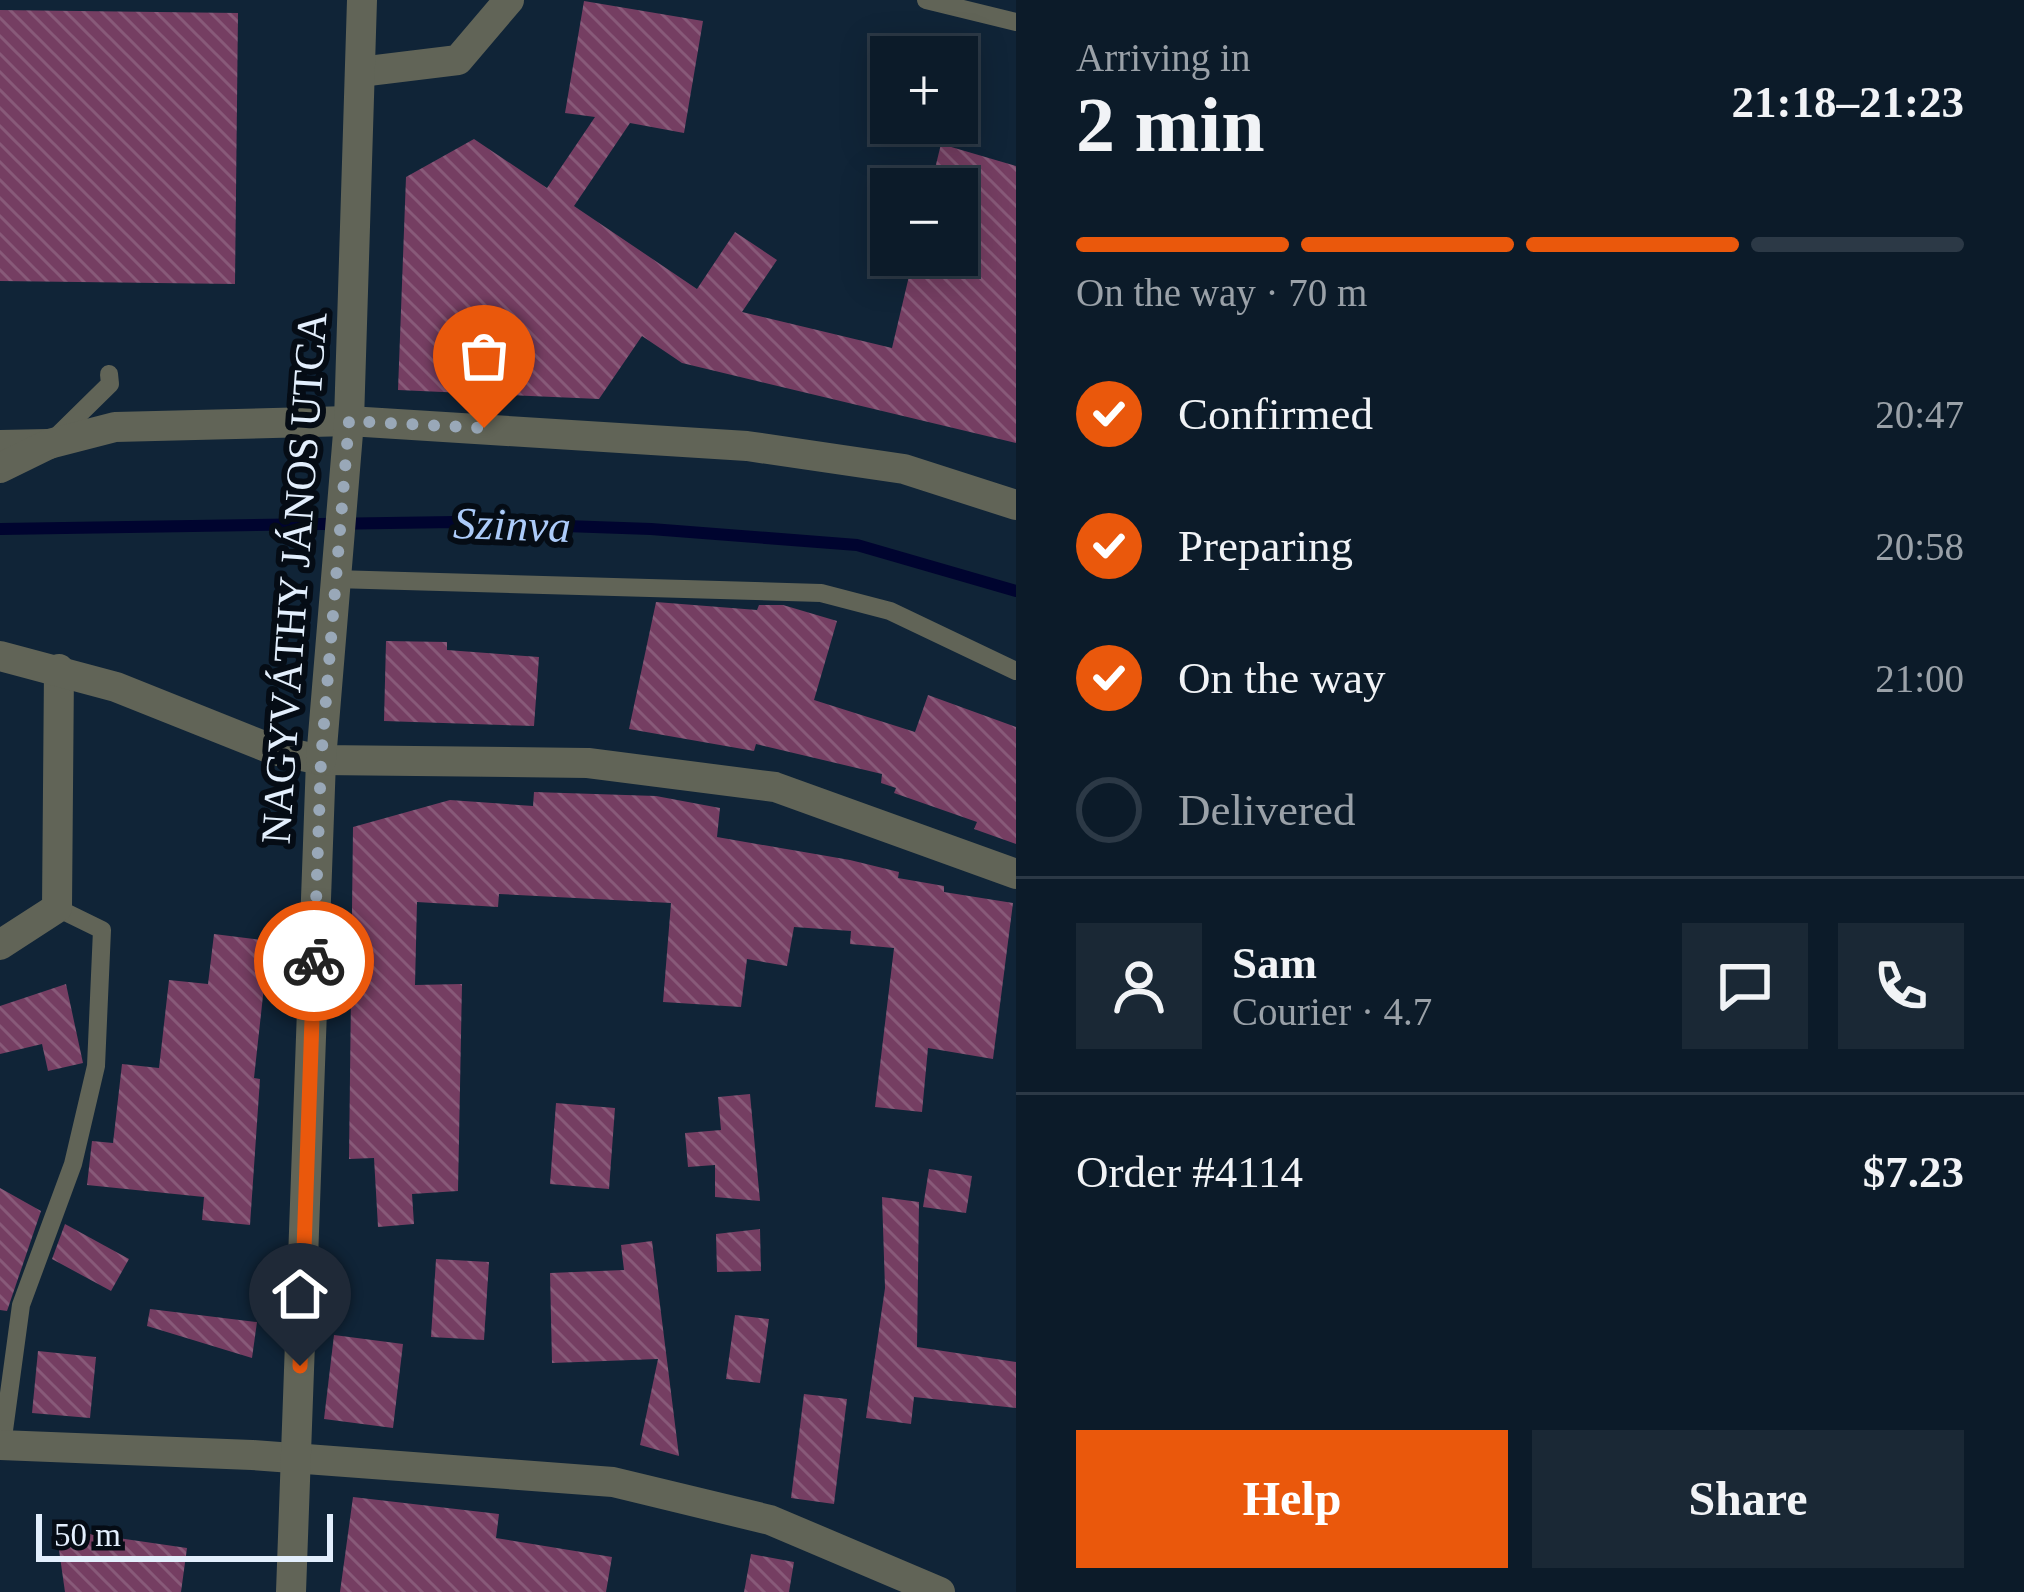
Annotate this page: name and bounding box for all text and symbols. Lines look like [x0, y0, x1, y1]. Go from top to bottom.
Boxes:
map controls [870, 36, 978, 276]
button: + [870, 36, 978, 144]
text: Arriving in [1076, 36, 1250, 79]
text: 21:18–21:23 [1732, 77, 1964, 127]
text: 2 min [1076, 81, 1265, 168]
button: − [870, 168, 978, 276]
text: On the way · 70 m [1076, 271, 1367, 314]
pin [433, 305, 535, 428]
street label: NAGYVÁTHY JÁNOS UTCA [252, 310, 336, 845]
icon: bag [451, 323, 517, 389]
icon: check [1076, 381, 1142, 447]
text: Confirmed [1178, 389, 1373, 439]
text: 20:47 [1875, 393, 1964, 436]
water label: Szinva [452, 498, 572, 552]
icon: check [1076, 513, 1142, 579]
text: Preparing [1178, 521, 1353, 571]
text: 20:58 [1875, 525, 1964, 568]
icon: check [1076, 645, 1142, 711]
text: On the way [1178, 653, 1385, 703]
text: 21:00 [1875, 657, 1964, 700]
text: Delivered [1178, 785, 1355, 835]
courier [254, 901, 374, 1021]
button: person [1076, 923, 1202, 1049]
button: chat [1682, 923, 1808, 1049]
button: phone [1838, 923, 1964, 1049]
icon: bike [281, 928, 347, 994]
text: Sam [1232, 938, 1317, 988]
text: Courier · 4.7 [1232, 990, 1432, 1033]
text: Order #4114 [1076, 1147, 1303, 1197]
text: $7.23 [1863, 1147, 1964, 1197]
pin [249, 1243, 351, 1366]
icon: home [267, 1261, 333, 1327]
button: Help [1076, 1430, 1508, 1568]
button: Share [1532, 1430, 1964, 1568]
scale bar [36, 1508, 333, 1561]
text: 50 m [54, 1517, 121, 1553]

